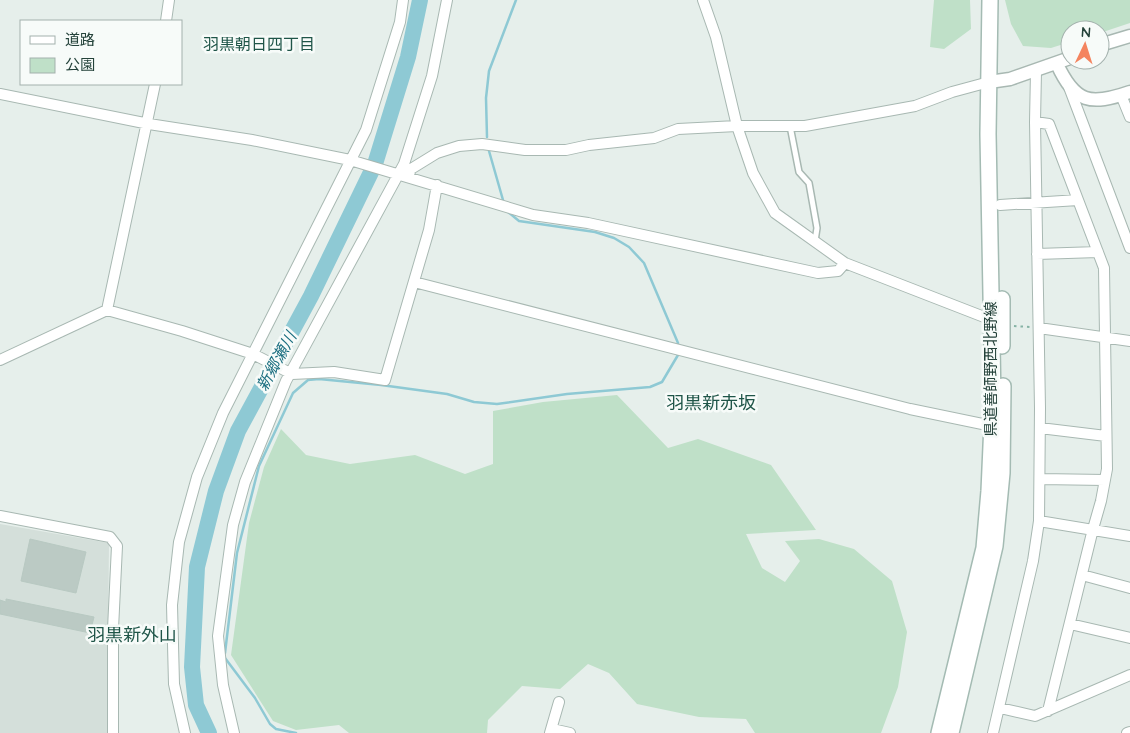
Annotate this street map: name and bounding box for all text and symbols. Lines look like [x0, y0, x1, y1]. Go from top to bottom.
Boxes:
legend [20, 20, 182, 85]
north arrow [1060, 20, 1110, 70]
text: N [1080, 23, 1092, 41]
text: 道路 [65, 30, 95, 49]
district label: 羽黒朝日四丁目 [203, 34, 315, 54]
text: 公園 [65, 55, 95, 74]
street label: 県道善師野西北野線 [981, 301, 1000, 437]
water label: 新郷瀬川 [252, 326, 301, 394]
district label: 羽黒新赤坂 [666, 391, 756, 414]
district label: 羽黒新外山 [87, 623, 177, 646]

